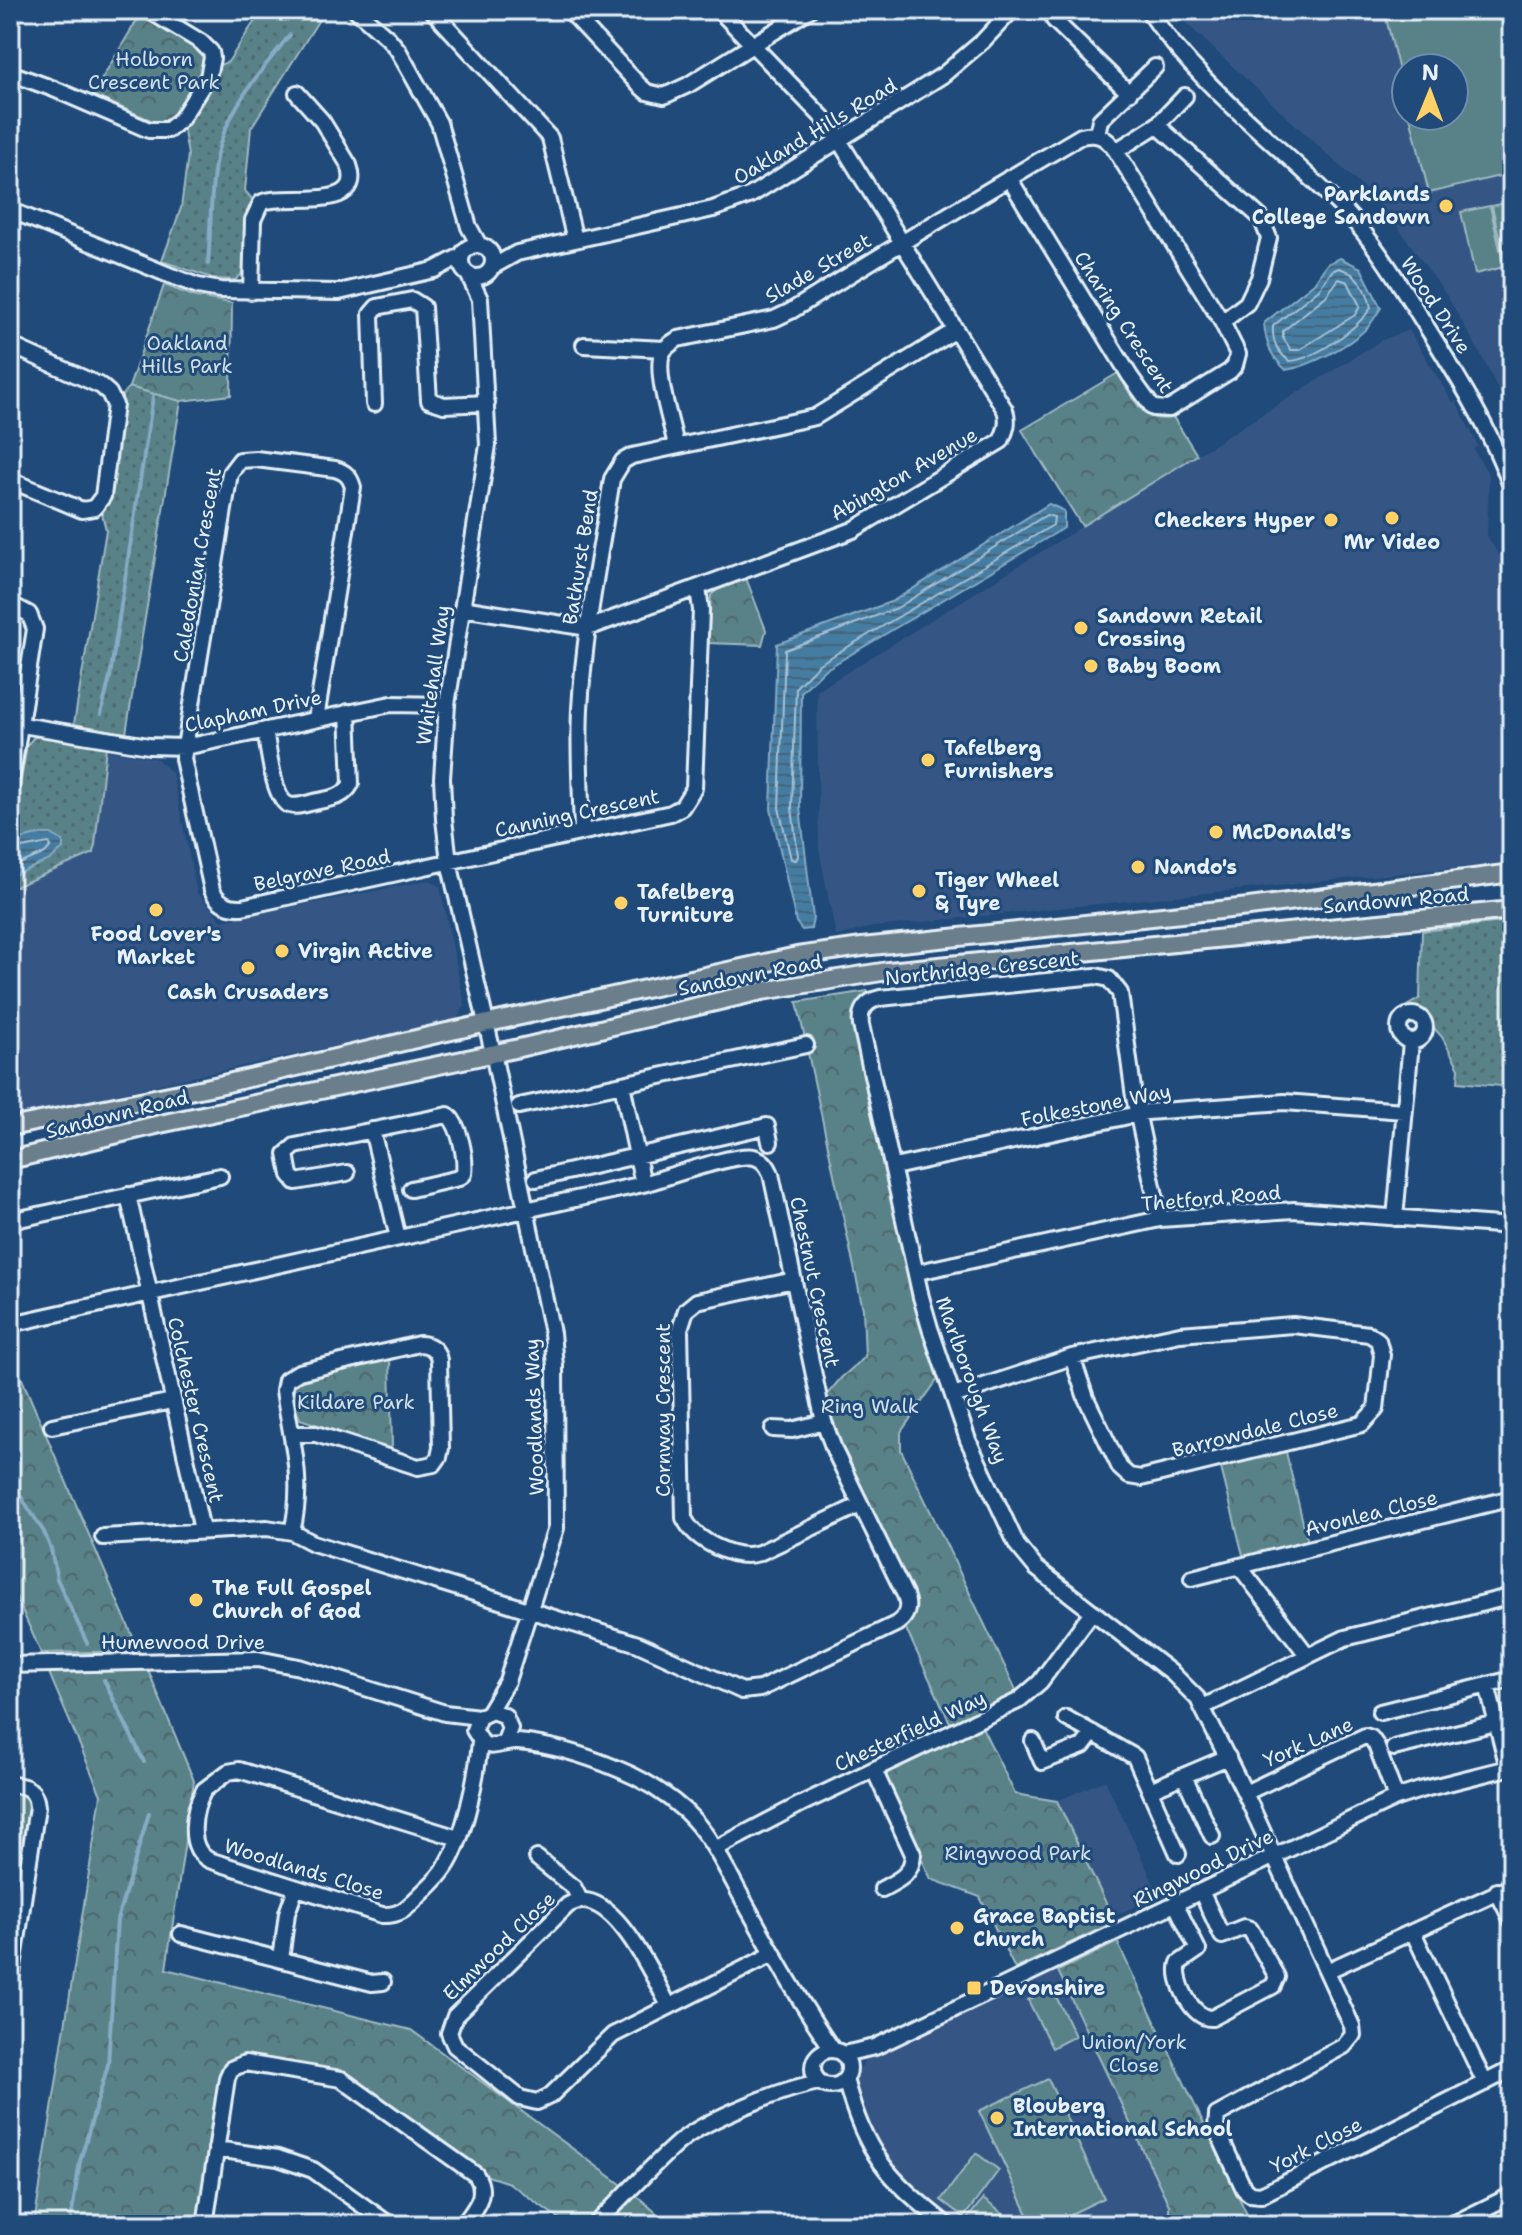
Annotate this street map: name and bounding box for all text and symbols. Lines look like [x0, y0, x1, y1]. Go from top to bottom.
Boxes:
park label: Holborn Crescent Park [88, 46, 220, 95]
north arrow [1390, 52, 1470, 132]
text: N [1421, 58, 1439, 87]
street label: Oakland Hills Road [728, 72, 902, 190]
place label: Parklands College Sandown [1252, 181, 1430, 230]
marker: Parklands College Sandown [1437, 197, 1455, 215]
street label: Slade Street [760, 227, 876, 309]
street label: Charing Crescent [1068, 246, 1180, 398]
street label: Wood Drive [1395, 251, 1477, 359]
park label: Oakland Hills Park [141, 330, 233, 379]
street label: Abington Avenue [826, 421, 982, 527]
street label: Caledonian Crescent [167, 466, 227, 664]
street label: Bathurst Bend [556, 487, 604, 627]
place label: Checkers Hyper [1154, 507, 1315, 533]
marker: Mr Video [1383, 509, 1401, 527]
marker: Checkers Hyper [1322, 511, 1340, 529]
place label: Mr Video [1344, 529, 1440, 555]
street label: Whitehall Way [410, 603, 456, 747]
place label: Sandown Retail Crossing [1097, 603, 1263, 652]
marker: Sandown Retail Crossing [1072, 619, 1090, 637]
place label: Baby Boom [1107, 653, 1221, 679]
marker: Baby Boom [1082, 657, 1100, 675]
street label: Clapham Drive [182, 684, 324, 738]
place label: Tafelberg Furnishers [944, 735, 1054, 784]
marker: Tafelberg Furnishers [919, 751, 937, 769]
street label: Canning Crescent [492, 783, 662, 843]
place label: McDonald's [1232, 819, 1351, 845]
marker: McDonald's [1207, 823, 1225, 841]
street label: Belgrave Road [251, 843, 393, 897]
place label: Nando's [1154, 854, 1237, 880]
marker: Nando's [1129, 858, 1147, 876]
place label: Tiger Wheel & Tyre [935, 867, 1059, 916]
place label: Tafelberg Turniture [637, 879, 734, 928]
street label: Sandown Road [1322, 881, 1470, 919]
marker: Tiger Wheel & Tyre [910, 882, 928, 900]
marker: Tafelberg Turniture [612, 894, 630, 912]
marker: Food Lover's Market [147, 901, 165, 919]
place label: Food Lover's Market [91, 921, 221, 970]
place label: Virgin Active [298, 938, 433, 964]
marker: Virgin Active [273, 942, 291, 960]
street label: Northridge Crescent [884, 945, 1080, 991]
street label: Sandown Road [676, 948, 825, 1002]
marker: Cash Crusaders [239, 959, 257, 977]
place label: Cash Crusaders [167, 979, 329, 1005]
street label: Folkestone Way [1019, 1078, 1173, 1132]
street label: Sandown Road [43, 1084, 191, 1144]
street label: Thetford Road [1140, 1179, 1282, 1217]
street label: Chestnut Crescent [784, 1194, 846, 1370]
street label: Marlborough Way [930, 1293, 1014, 1467]
street label: Colchester Crescent [162, 1315, 230, 1505]
street label: Cornway Crescent [650, 1323, 676, 1497]
street label: Woodlands Way [518, 1338, 550, 1496]
park label: Kildare Park [297, 1389, 415, 1415]
park label: Ring Walk [821, 1393, 919, 1419]
street label: Barrowdale Close [1169, 1397, 1341, 1463]
street label: Avonlea Close [1302, 1484, 1440, 1542]
place label: The Full Gospel Church of God [212, 1575, 371, 1624]
marker: The Full Gospel Church of God [187, 1591, 205, 1609]
street label: Humewood Drive [101, 1629, 265, 1655]
street label: Chesterfield Way [830, 1685, 990, 1777]
street label: York Lane [1259, 1711, 1357, 1773]
street label: Ringwood Drive [1128, 1823, 1278, 1913]
street label: Woodlands Close [221, 1832, 387, 1906]
park label: Ringwood Park [944, 1840, 1092, 1866]
street label: Elmwood Close [437, 1886, 561, 2006]
place label: Grace Baptist Church [973, 1903, 1116, 1952]
marker: Grace Baptist Church [948, 1919, 966, 1937]
place label: Devonshire [990, 1975, 1105, 2001]
marker: Devonshire [965, 1979, 983, 1997]
park label: Union/York Close [1081, 2029, 1187, 2078]
place label: Blouberg International School [1013, 2093, 1233, 2142]
marker: Blouberg International School [988, 2109, 1006, 2127]
street label: York Close [1266, 2111, 1366, 2179]

